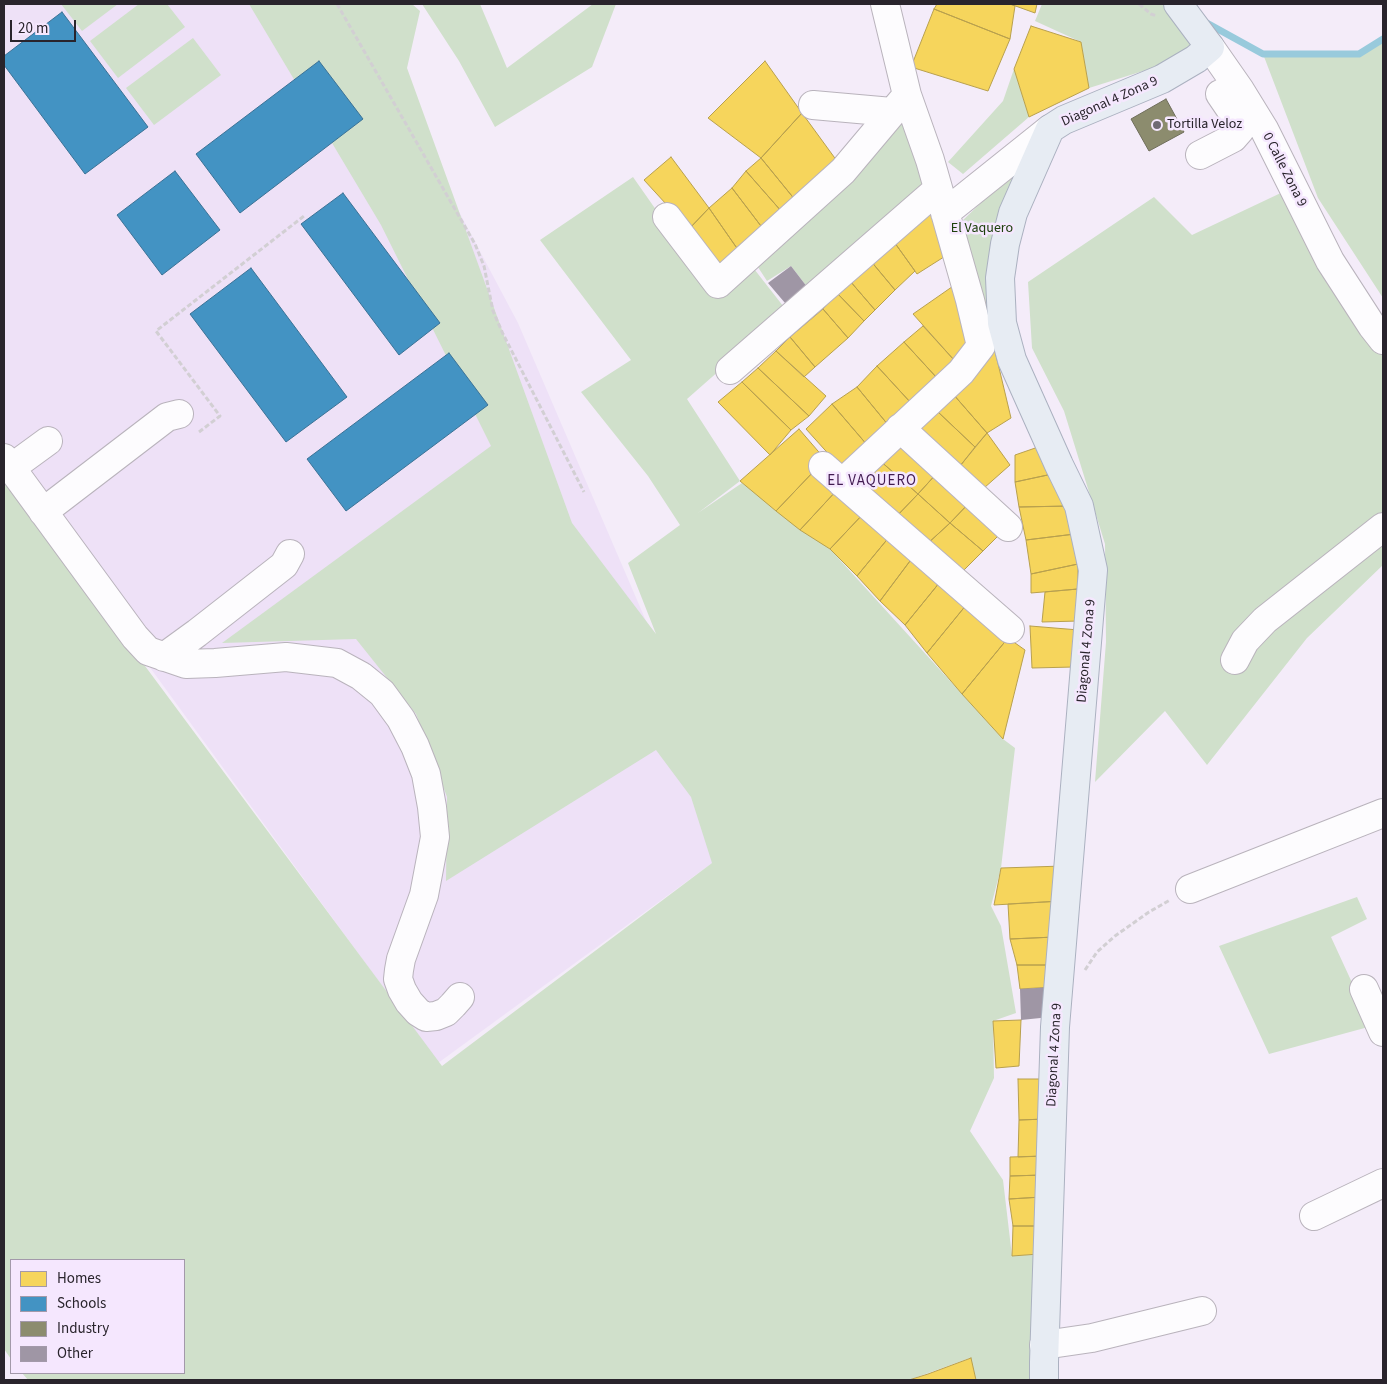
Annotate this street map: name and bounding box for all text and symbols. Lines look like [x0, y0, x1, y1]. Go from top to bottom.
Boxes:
scale bar [12, 10, 79, 42]
text: 20 m [18, 18, 48, 39]
street label: Diagonal 4 Zona 9 [1059, 73, 1161, 131]
place label: Tortilla Veloz [1167, 117, 1242, 133]
marker: Tortilla Veloz [1151, 119, 1163, 131]
street label: 0 Calle Zona 9 [1258, 130, 1310, 210]
park label: El Vaquero [951, 221, 1013, 237]
district label: EL VAQUERO [826, 473, 918, 491]
street label: Diagonal 4 Zona 9 [1074, 599, 1100, 703]
street label: Diagonal 4 Zona 9 [1044, 1003, 1066, 1107]
legend [10, 1259, 185, 1374]
text: Homes [57, 1268, 101, 1289]
text: Schools [57, 1293, 106, 1314]
text: Industry [57, 1318, 109, 1339]
text: Other [57, 1343, 93, 1364]

